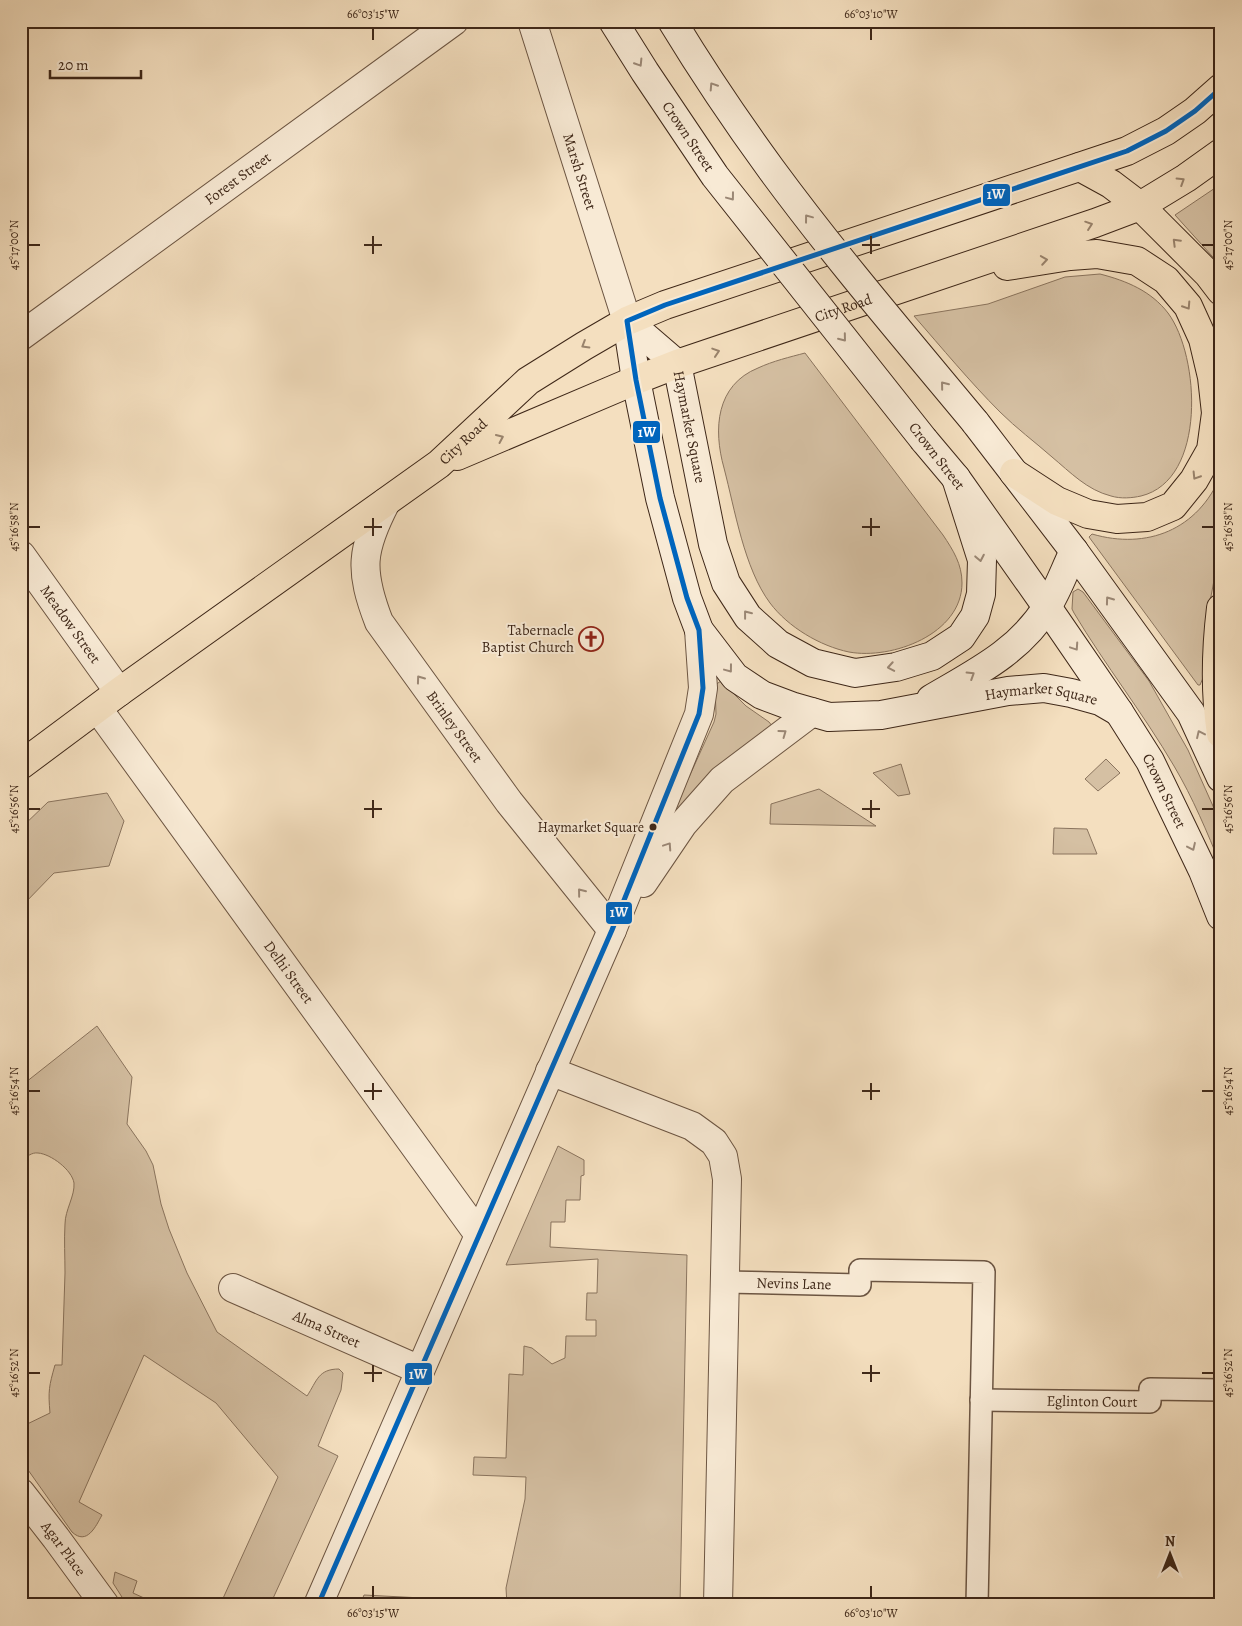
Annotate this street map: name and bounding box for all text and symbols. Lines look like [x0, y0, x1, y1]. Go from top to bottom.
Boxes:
text: 66°03'15"W [347, 6, 400, 22]
text: 66°03'10"W [844, 6, 899, 22]
scale bar [50, 48, 141, 80]
text: 20 m [58, 55, 89, 75]
one-way arrow [632, 57, 642, 66]
one-way arrow [710, 83, 719, 92]
street label: Crown Street [658, 97, 719, 176]
street label: Marsh Street [558, 131, 601, 212]
street label: Forest Street [200, 147, 275, 209]
one-way arrow [1176, 178, 1185, 187]
line badge: 1W [982, 183, 1011, 207]
text: 1W [987, 185, 1006, 204]
one-way arrow [725, 191, 734, 200]
one-way arrow [805, 214, 814, 224]
text: 45°17'00"N [6, 219, 22, 270]
text: 45°17'00"N [1220, 219, 1236, 270]
one-way arrow [1084, 221, 1093, 231]
one-way arrow [1173, 239, 1182, 248]
one-way arrow [1040, 256, 1048, 266]
street label: City Road [812, 289, 875, 327]
one-way arrow [1180, 301, 1190, 310]
one-way arrow [837, 332, 846, 341]
one-way arrow [581, 339, 590, 349]
one-way arrow [712, 348, 720, 358]
street label: Haymarket Square [669, 369, 711, 485]
one-way arrow [940, 381, 949, 390]
street label: City Road [435, 413, 492, 469]
street label: Crown Street [904, 418, 970, 494]
line badge: 1W [632, 420, 661, 444]
text: 1W [638, 423, 657, 442]
one-way arrow [495, 433, 504, 444]
one-way arrow [1192, 471, 1202, 480]
text: 45°16'58"N [6, 502, 22, 552]
text: 45°16'58"N [1220, 502, 1236, 552]
one-way arrow [975, 553, 985, 562]
street label: Meadow Street [36, 581, 105, 667]
one-way arrow [1106, 596, 1115, 606]
one-way arrow [744, 610, 753, 620]
place label: Tabernacle Baptist Church [482, 620, 574, 657]
church icon: Tabernacle Baptist Church [578, 626, 604, 652]
one-way arrow [1069, 641, 1078, 651]
one-way arrow [886, 662, 895, 672]
one-way arrow [723, 663, 731, 672]
one-way arrow [966, 671, 975, 681]
one-way arrow [417, 675, 426, 684]
street label: Haymarket Square [983, 678, 1100, 710]
street label: Brinley Street [422, 687, 487, 767]
one-way arrow [777, 730, 787, 739]
one-way arrow [1197, 730, 1207, 739]
street label: Crown Street [1138, 750, 1191, 832]
text: 45°16'56"N [6, 784, 22, 833]
text: 45°16'56"N [1220, 784, 1236, 833]
place label: Haymarket Square [537, 818, 644, 837]
marker: Haymarket Square [648, 822, 658, 832]
one-way arrow [662, 842, 671, 851]
one-way arrow [1186, 842, 1196, 851]
one-way arrow [579, 889, 587, 898]
line badge: 1W [605, 901, 633, 925]
text: 1W [610, 903, 629, 922]
street label: Delhi Street [259, 937, 318, 1008]
text: 45°16'54"N [6, 1066, 22, 1115]
text: 45°16'54"N [1220, 1066, 1236, 1115]
street label: Nevins Lane [756, 1273, 832, 1294]
street label: Alma Street [289, 1305, 363, 1353]
text: 45°16'52"N [6, 1348, 22, 1398]
text: 45°16'52"N [1220, 1348, 1236, 1398]
line badge: 1W [404, 1362, 433, 1386]
text: 1W [409, 1365, 428, 1384]
street label: Eglinton Court [1046, 1391, 1138, 1412]
street label: Agar Place [36, 1516, 91, 1580]
north arrow [1144, 1528, 1194, 1578]
text: N [1165, 1532, 1175, 1551]
text: 66°03'15"W [347, 1605, 400, 1621]
text: 66°03'10"W [844, 1605, 899, 1621]

